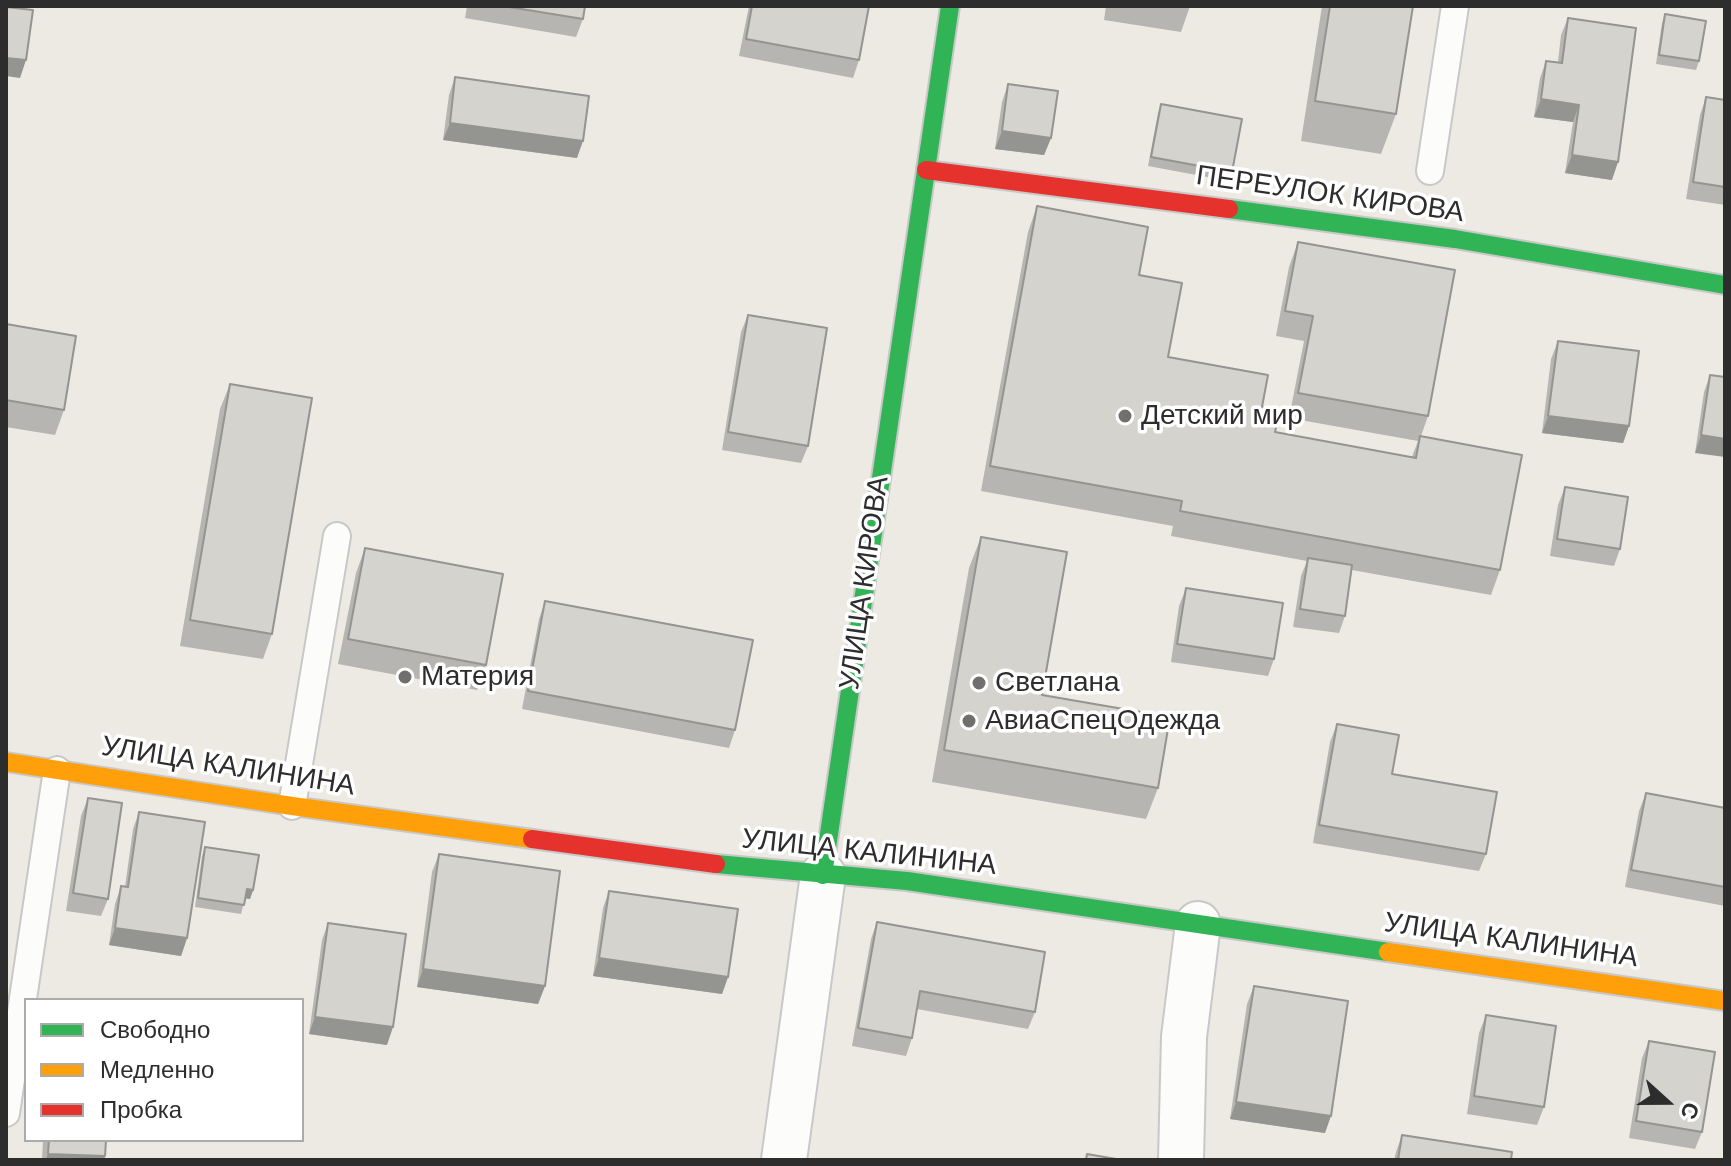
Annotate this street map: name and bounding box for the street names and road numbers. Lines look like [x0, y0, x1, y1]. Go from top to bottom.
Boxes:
street label: ПЕРЕУЛОК КИРОВА [1194, 160, 1466, 230]
street label: УЛИЦА КИРОВА [833, 474, 897, 692]
street label: УЛИЦА КАЛИНИНА [99, 730, 357, 804]
street label: УЛИЦА КАЛИНИНА [740, 823, 998, 883]
street label: УЛИЦА КАЛИНИНА [1382, 907, 1640, 975]

